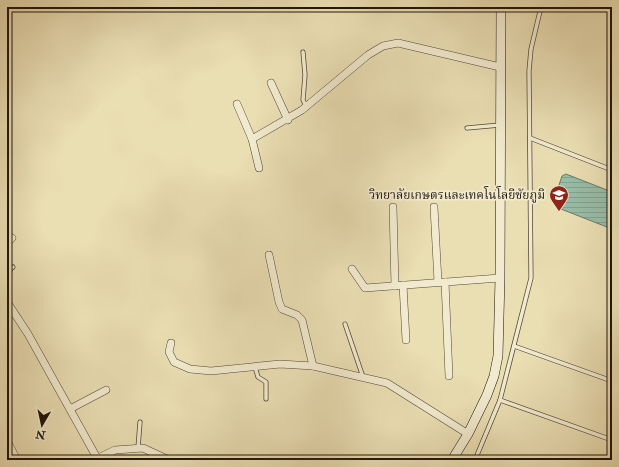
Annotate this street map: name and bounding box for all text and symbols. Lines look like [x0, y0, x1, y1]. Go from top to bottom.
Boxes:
school or university icon: วิทยาลัยเกษตรและเทคโนโลยีชัยภูมิ [548, 184, 570, 212]
place label: วิทยาลัยเกษตรและเทคโนโลยีชัยภูมิ [368, 186, 545, 203]
north arrow [22, 405, 62, 445]
text: N [34, 427, 47, 442]

